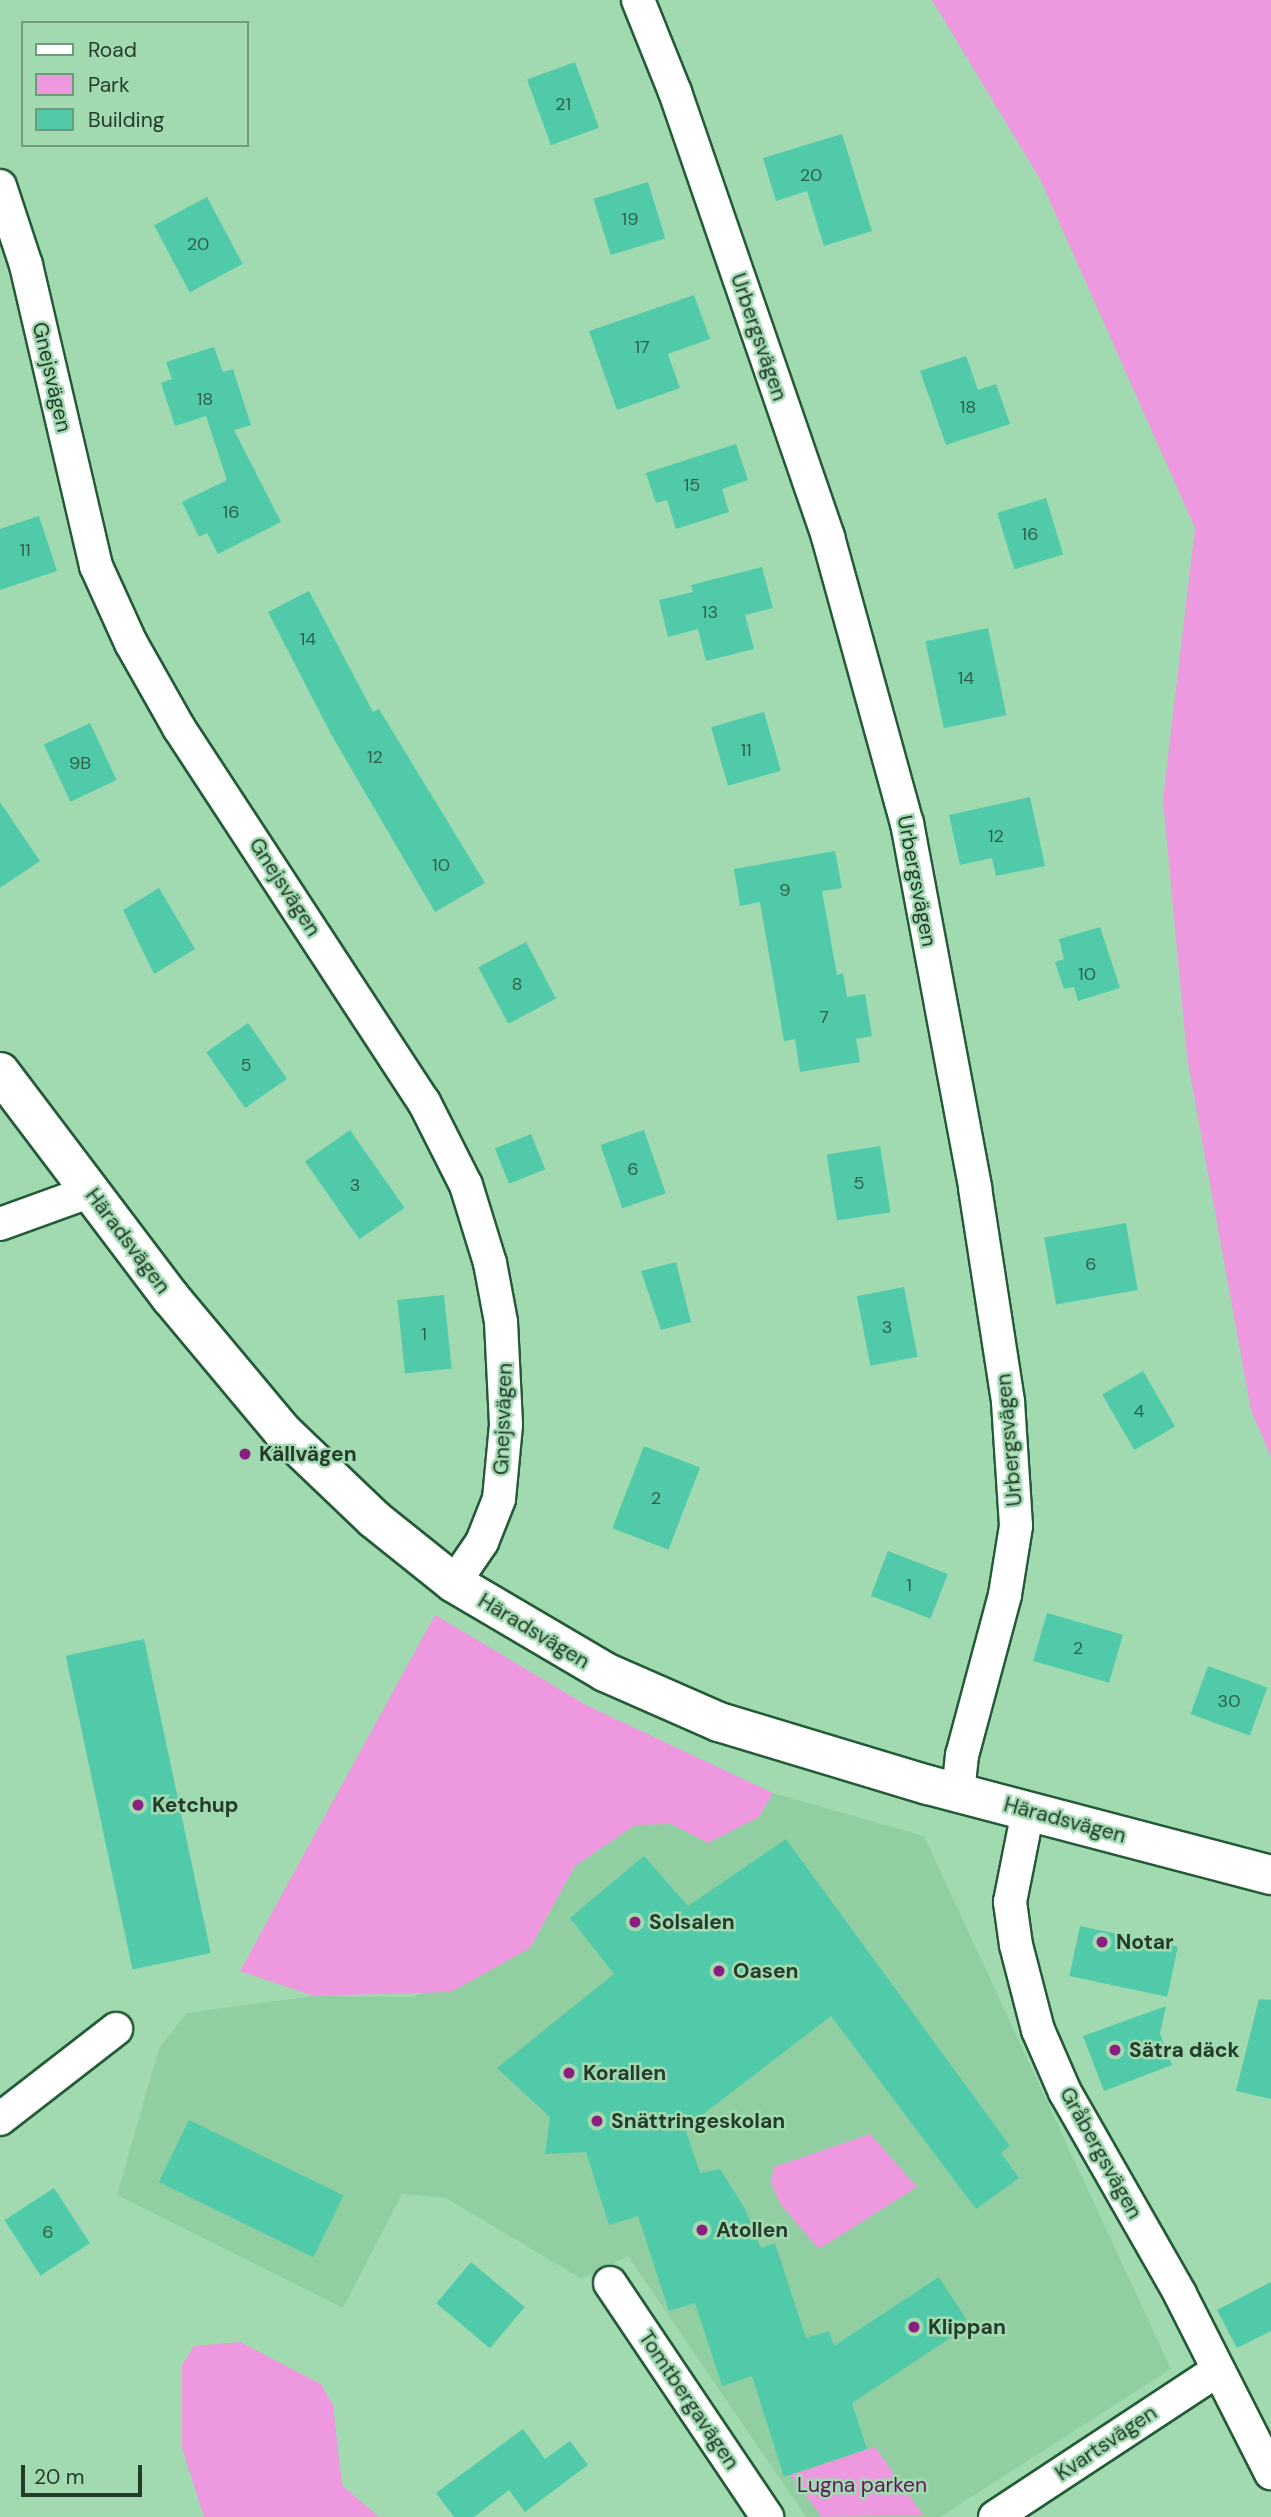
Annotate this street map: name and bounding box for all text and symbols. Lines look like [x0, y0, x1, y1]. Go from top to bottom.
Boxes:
legend [21, 21, 248, 147]
text: Road [88, 36, 137, 64]
text: Park [88, 71, 129, 99]
house number: 21 [555, 93, 571, 115]
text: Building [88, 106, 164, 134]
house number: 20 [800, 164, 822, 186]
house number: 19 [622, 208, 638, 230]
house number: 20 [187, 233, 209, 255]
street label: Urbergsvägen [725, 270, 793, 404]
street label: Gnejsvägen [27, 319, 77, 435]
house number: 17 [634, 336, 650, 358]
house number: 18 [197, 388, 213, 410]
house number: 18 [960, 396, 976, 418]
house number: 15 [684, 474, 700, 496]
house number: 16 [223, 501, 239, 523]
house number: 16 [1022, 523, 1038, 545]
house number: 11 [19, 539, 31, 561]
house number: 13 [702, 601, 718, 623]
house number: 14 [300, 628, 316, 650]
house number: 14 [958, 667, 974, 689]
house number: 11 [740, 739, 752, 761]
house number: 12 [367, 746, 383, 768]
house number: 9B [69, 752, 91, 774]
street label: Urbergsvägen [892, 813, 942, 949]
house number: 12 [988, 825, 1004, 847]
street label: Gnejsvägen [244, 833, 326, 941]
house number: 10 [432, 854, 450, 876]
house number: 9 [779, 879, 791, 901]
house number: 10 [1078, 963, 1096, 985]
house number: 8 [512, 973, 522, 995]
house number: 7 [819, 1006, 829, 1028]
house number: 5 [241, 1054, 251, 1076]
house number: 6 [627, 1158, 639, 1180]
house number: 5 [854, 1172, 864, 1194]
house number: 3 [350, 1174, 360, 1196]
street label: Häradsvägen [80, 1183, 176, 1299]
house number: 6 [1085, 1253, 1097, 1275]
house number: 3 [882, 1316, 892, 1338]
house number: 1 [421, 1323, 427, 1345]
street label: Gnejsvägen [488, 1362, 518, 1476]
street label: Urbergsvägen [991, 1373, 1027, 1507]
house number: 4 [1134, 1400, 1144, 1422]
place label: Källvägen [259, 1441, 357, 1467]
marker: Källvägen [237, 1446, 253, 1462]
house number: 2 [651, 1487, 661, 1509]
house number: 1 [906, 1574, 912, 1596]
street label: Häradsvägen [474, 1588, 594, 1674]
house number: 2 [1073, 1637, 1083, 1659]
house number: 30 [1218, 1690, 1240, 1712]
place label: Ketchup [152, 1792, 239, 1818]
street label: Häradsvägen [1001, 1792, 1129, 1848]
marker: Ketchup [130, 1797, 146, 1813]
place label: Solsalen [649, 1909, 735, 1935]
marker: Solsalen [627, 1914, 643, 1930]
place label: Notar [1116, 1929, 1174, 1955]
marker: Notar [1094, 1934, 1110, 1950]
place label: Oasen [733, 1958, 799, 1984]
marker: Oasen [711, 1963, 727, 1979]
place label: Sätra däck [1129, 2037, 1240, 2063]
marker: Sätra däck [1107, 2042, 1123, 2058]
place label: Korallen [583, 2060, 666, 2086]
marker: Korallen [561, 2065, 577, 2081]
street label: Gråbergsvägen [1054, 2083, 1148, 2223]
place label: Snättringeskolan [611, 2108, 785, 2134]
marker: Snättringeskolan [589, 2113, 605, 2129]
place label: Atollen [716, 2217, 788, 2243]
house number: 6 [42, 2221, 54, 2243]
marker: Atollen [694, 2222, 710, 2238]
place label: Klippan [928, 2314, 1006, 2340]
marker: Klippan [906, 2319, 922, 2335]
street label: Tomtbergavägen [633, 2326, 745, 2474]
street label: Kvartsvägen [1051, 2400, 1161, 2486]
scale bar [24, 2450, 145, 2494]
text: 20 m [34, 2463, 85, 2491]
park label: Lugna parken [797, 2472, 927, 2498]

